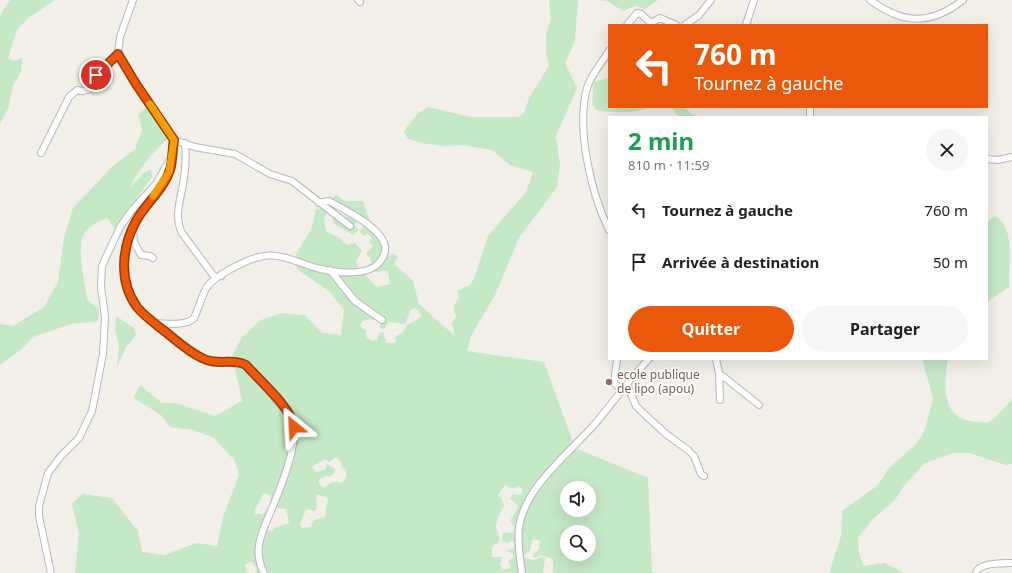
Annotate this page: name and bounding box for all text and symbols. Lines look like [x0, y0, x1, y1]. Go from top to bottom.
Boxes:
text: 760 m [694, 35, 777, 73]
icon: left [628, 40, 680, 92]
pin [79, 58, 113, 92]
icon: arrive [85, 64, 107, 86]
text: Tournez à gauche [694, 71, 843, 95]
text: 2 min [628, 124, 694, 157]
button: close [926, 129, 968, 171]
text: 810 m · 11:59 [628, 156, 709, 174]
icon: left [628, 199, 650, 221]
text: Tournez à gauche [662, 200, 793, 220]
text: 760 m [924, 200, 968, 220]
icon: arrive [628, 251, 650, 273]
text: Arrivée à destination [662, 252, 819, 272]
text: 50 m [933, 252, 968, 272]
button: Quitter [628, 306, 794, 352]
button: Partager [802, 306, 968, 352]
place label: ecole publique de lipo (apou) [617, 366, 700, 397]
marker: ecole publique de lipo (apou) [604, 377, 614, 387]
position arrow [273, 406, 315, 448]
map controls [560, 481, 596, 561]
button: sound [560, 481, 596, 517]
button: search [560, 525, 596, 561]

